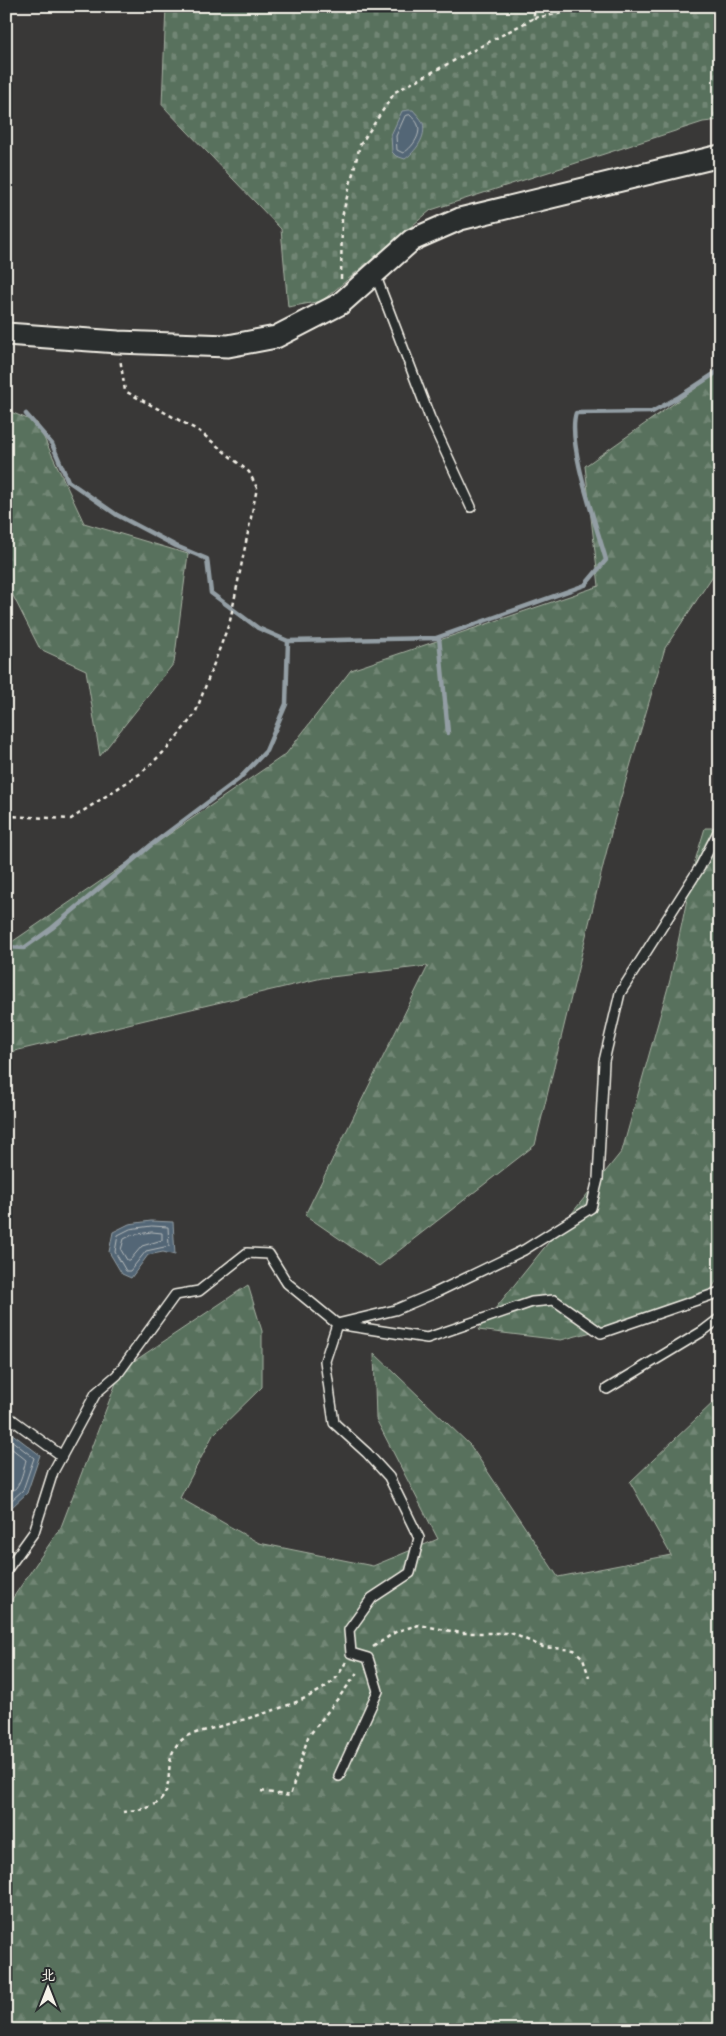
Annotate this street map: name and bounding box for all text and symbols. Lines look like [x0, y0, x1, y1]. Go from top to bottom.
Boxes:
north arrow [22, 1964, 72, 2014]
text: 北 [41, 1965, 55, 1984]

